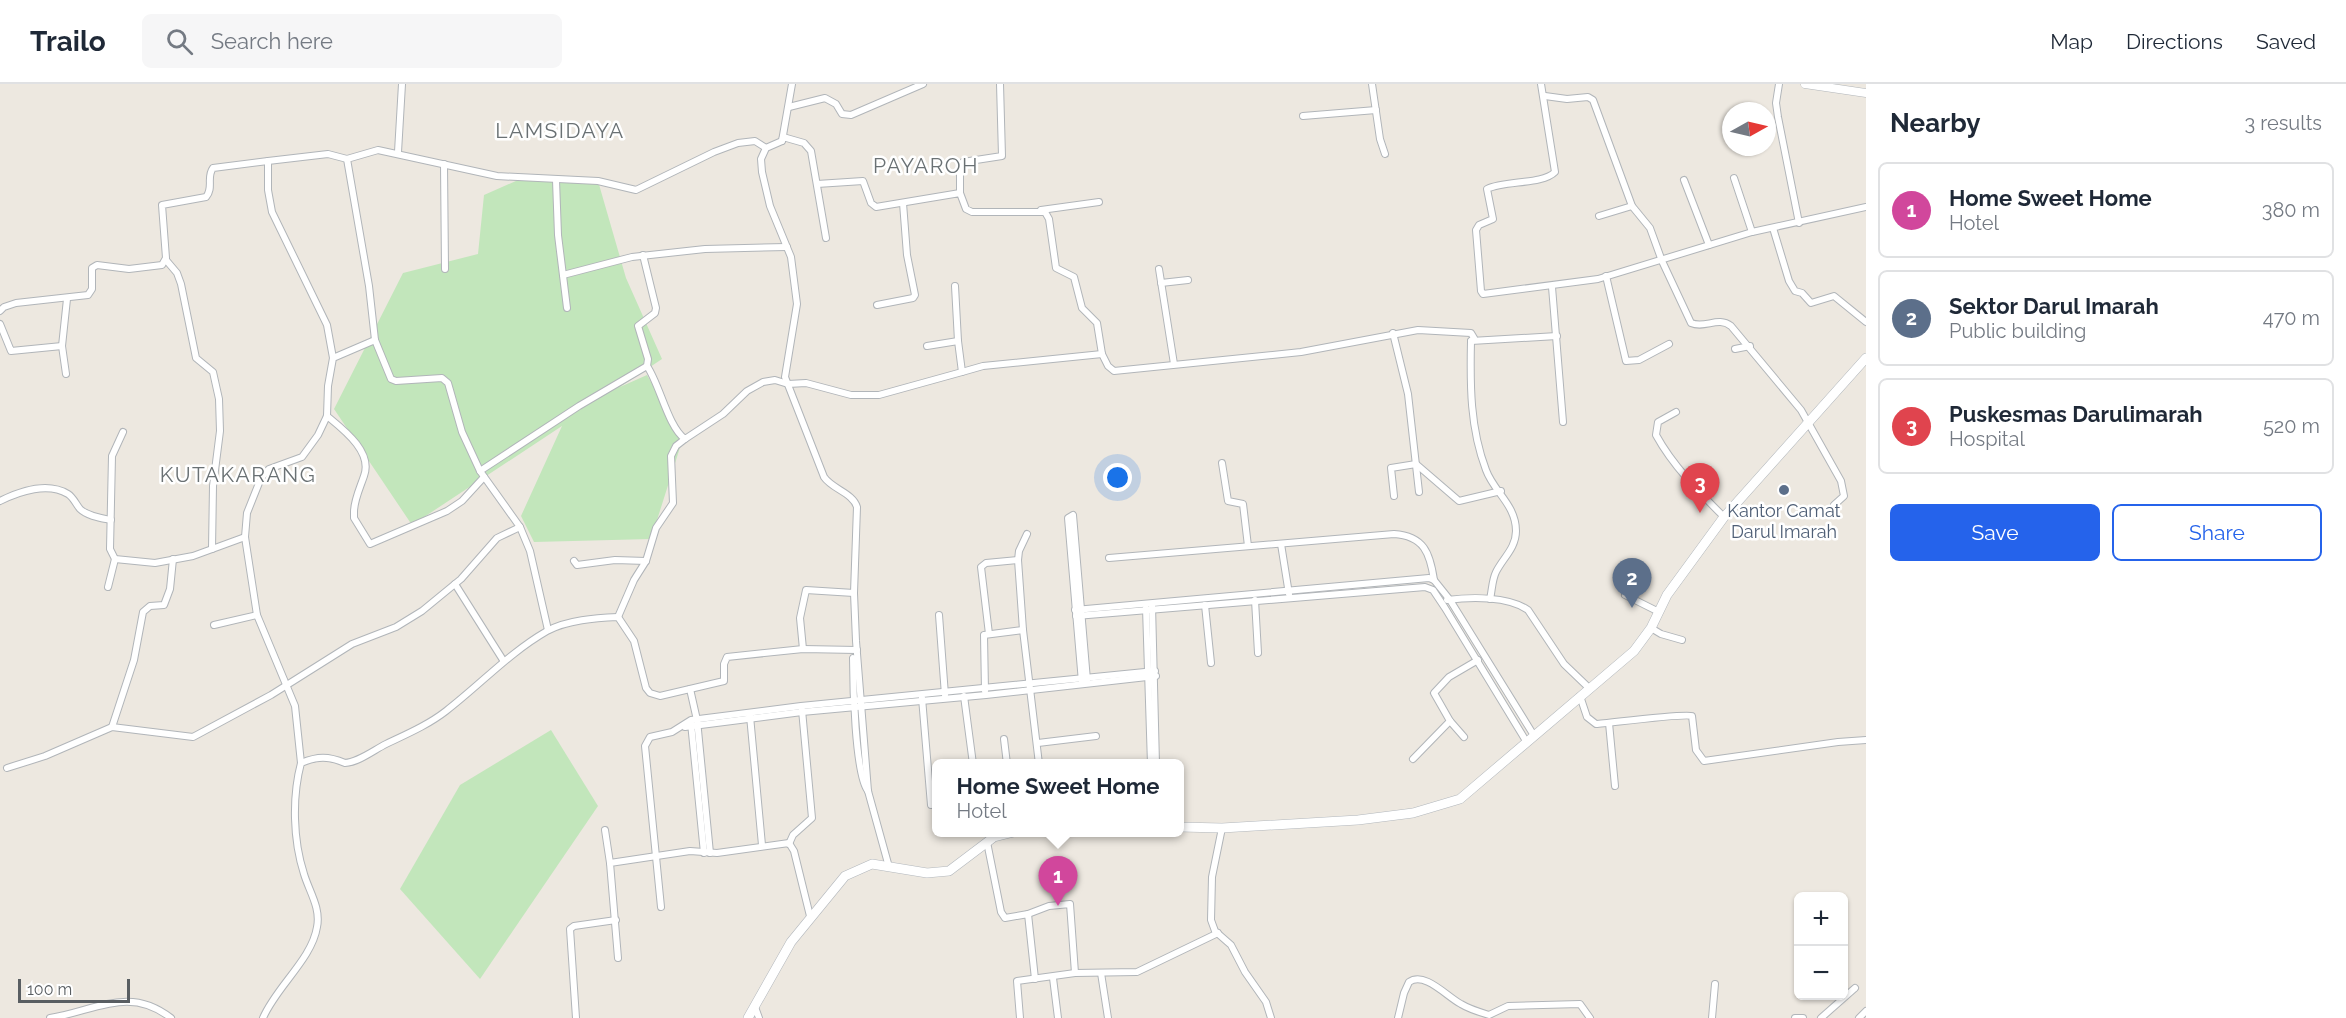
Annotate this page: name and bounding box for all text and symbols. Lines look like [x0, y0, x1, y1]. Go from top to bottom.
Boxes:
search box [142, 14, 562, 68]
text: Trailo [30, 25, 106, 58]
icon: search [163, 25, 196, 58]
text: Search here [211, 28, 333, 54]
text: Map [2050, 29, 2093, 54]
text: Directions [2126, 29, 2223, 54]
text: Saved [2256, 29, 2316, 54]
north arrow [1722, 102, 1776, 156]
text: Nearby [1890, 108, 1980, 138]
text: 3 results [2244, 111, 2322, 135]
district label: LAMSIDAYA [495, 118, 625, 143]
district label: PAYAROH [873, 153, 979, 178]
text: Home Sweet Home [1949, 185, 2152, 211]
text: 1 [1907, 198, 1916, 222]
text: 380 m [2262, 198, 2320, 222]
text: Hotel [1949, 211, 1999, 235]
text: Sektor Darul Imarah [1949, 293, 2159, 319]
text: 2 [1906, 306, 1917, 330]
text: 470 m [2263, 306, 2320, 330]
text: Public building [1949, 319, 2086, 343]
text: Puskesmas Darulimarah [1949, 401, 2203, 427]
text: 3 [1906, 414, 1917, 438]
text: 520 m [2263, 414, 2320, 438]
text: Hospital [1949, 427, 2025, 451]
district label: KUTAKARANG [160, 462, 316, 487]
your location [1103, 463, 1132, 492]
pin: 3 [1680, 464, 1720, 513]
marker: Kantor Camat Darul Imarah [1777, 483, 1791, 497]
place label: Kantor Camat Darul Imarah [1727, 500, 1841, 542]
button: Save [1890, 504, 2100, 561]
button: Share [2112, 504, 2322, 561]
pin: 2 [1612, 558, 1652, 608]
popup [932, 759, 1184, 837]
text: Home Sweet Home [957, 773, 1159, 799]
text: Hotel [957, 799, 1007, 823]
pin: 1 [1038, 856, 1078, 906]
map controls [1794, 892, 1848, 1000]
button: + [1794, 892, 1848, 946]
button: − [1794, 946, 1848, 1000]
scale bar [18, 976, 130, 1004]
text: 100 m [27, 980, 72, 999]

